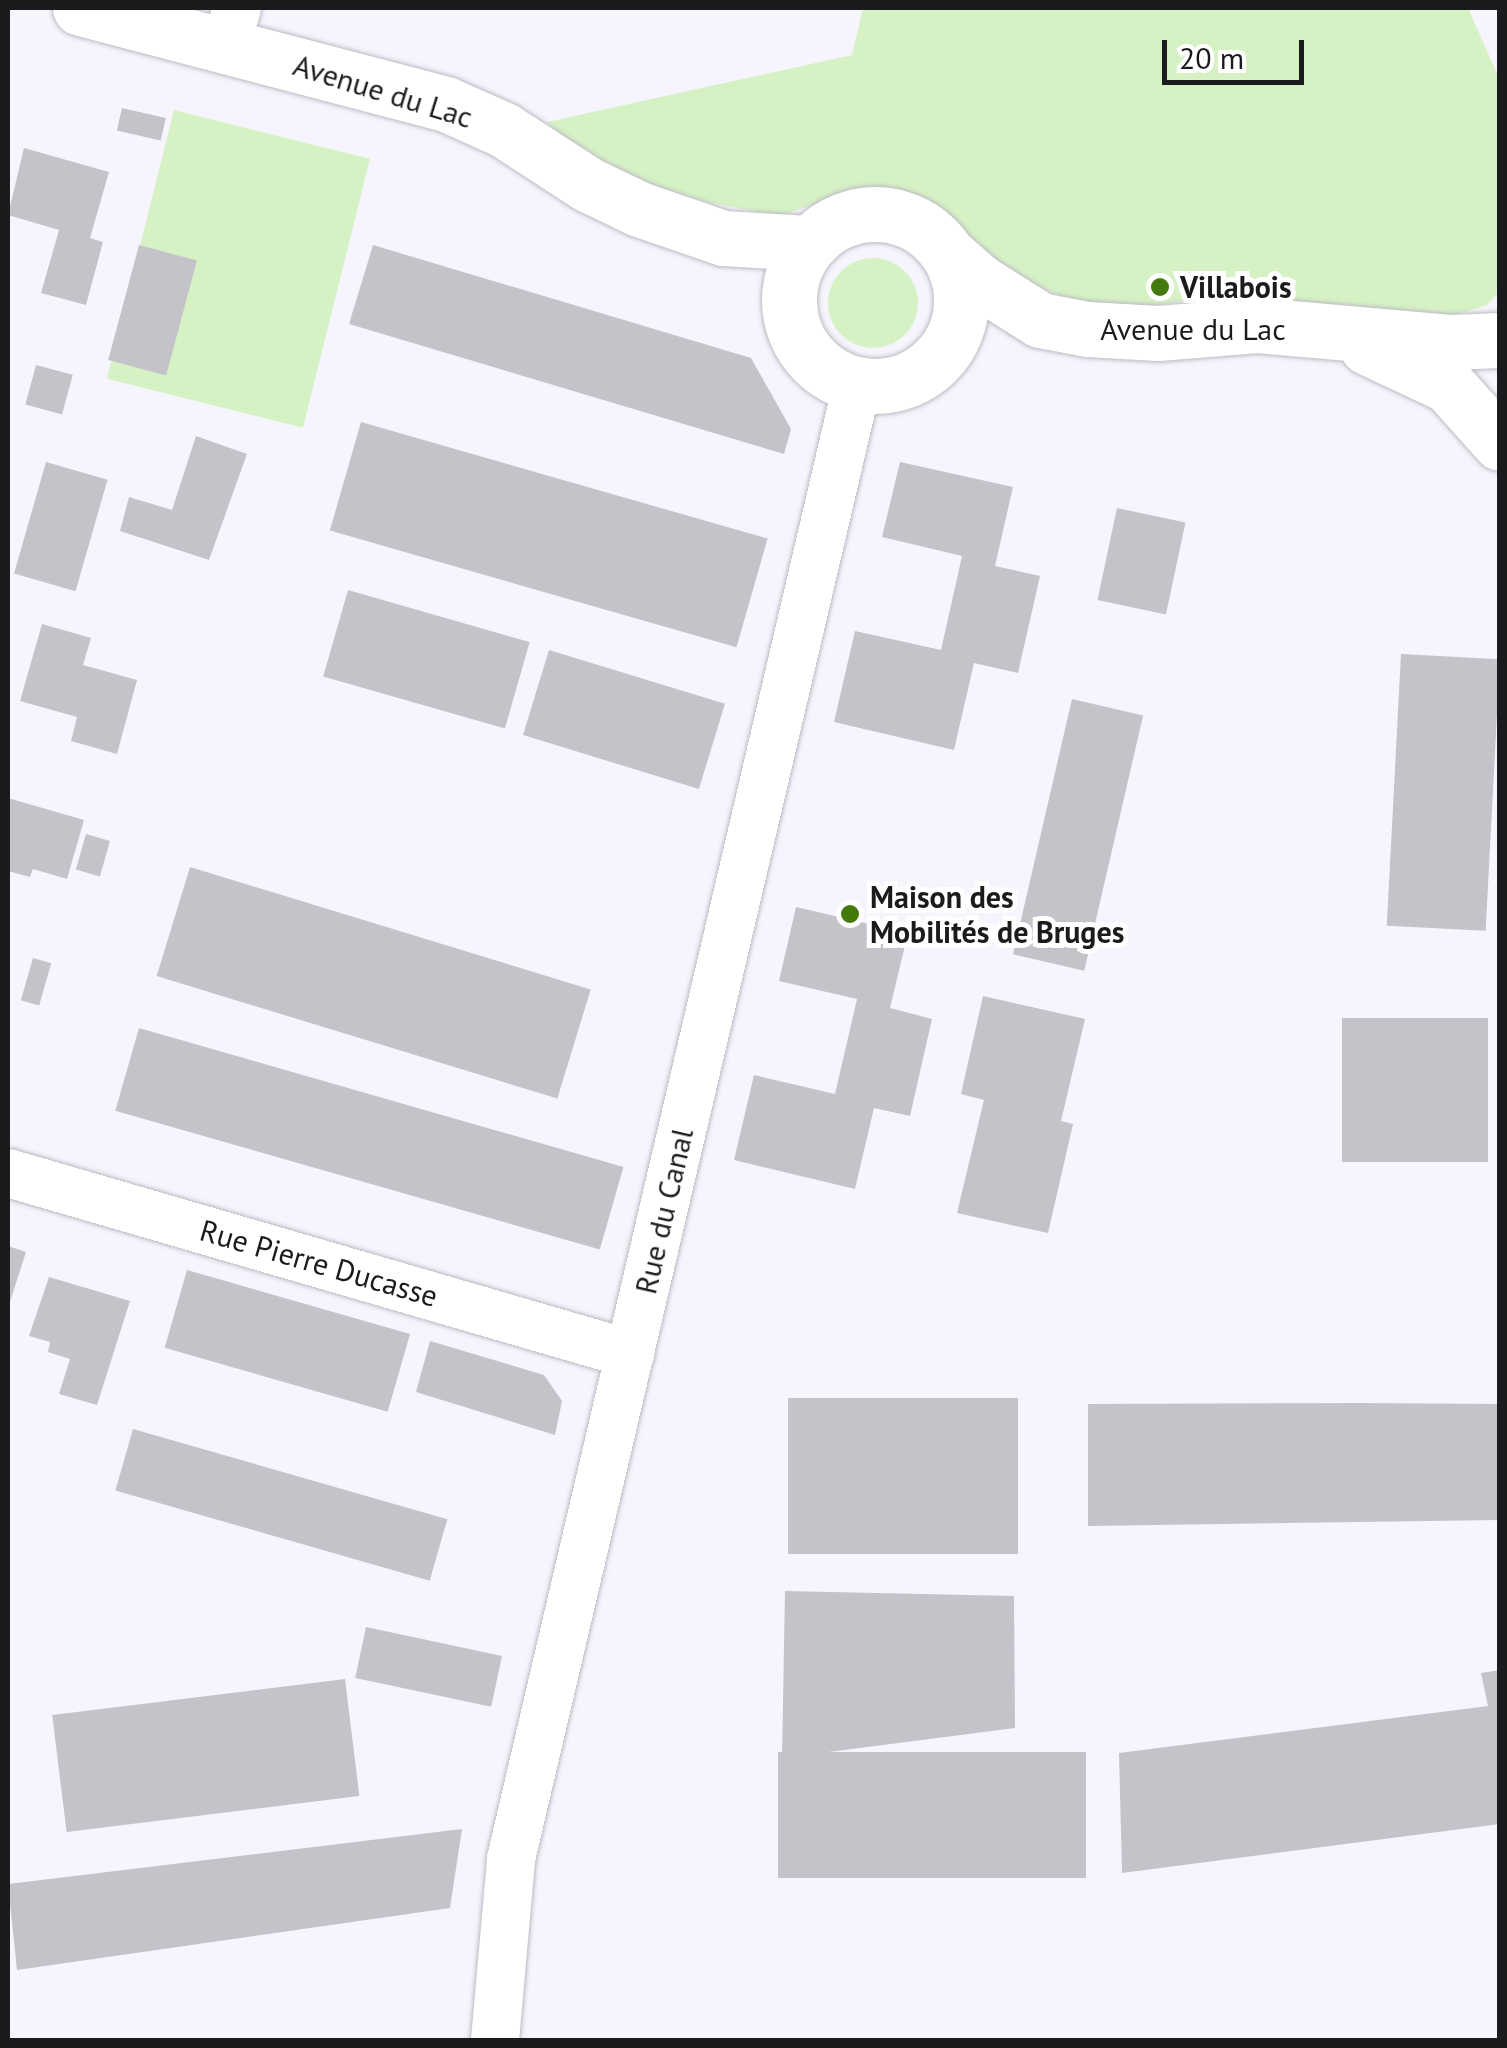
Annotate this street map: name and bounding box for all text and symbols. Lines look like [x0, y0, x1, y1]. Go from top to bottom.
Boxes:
scale bar [1167, 20, 1310, 82]
text: 20 m [1179, 38, 1244, 77]
street label: Avenue du Lac [289, 47, 477, 135]
place label: Villabois [1180, 269, 1292, 305]
marker: Villabois [1149, 276, 1171, 298]
street label: Avenue du Lac [1100, 311, 1286, 347]
place label: Maison des Mobilités de Bruges [870, 879, 1124, 950]
marker: Maison des Mobilités de Bruges [839, 903, 861, 925]
street label: Rue du Canal [627, 1125, 701, 1297]
street label: Rue Pierre Ducasse [196, 1212, 442, 1314]

